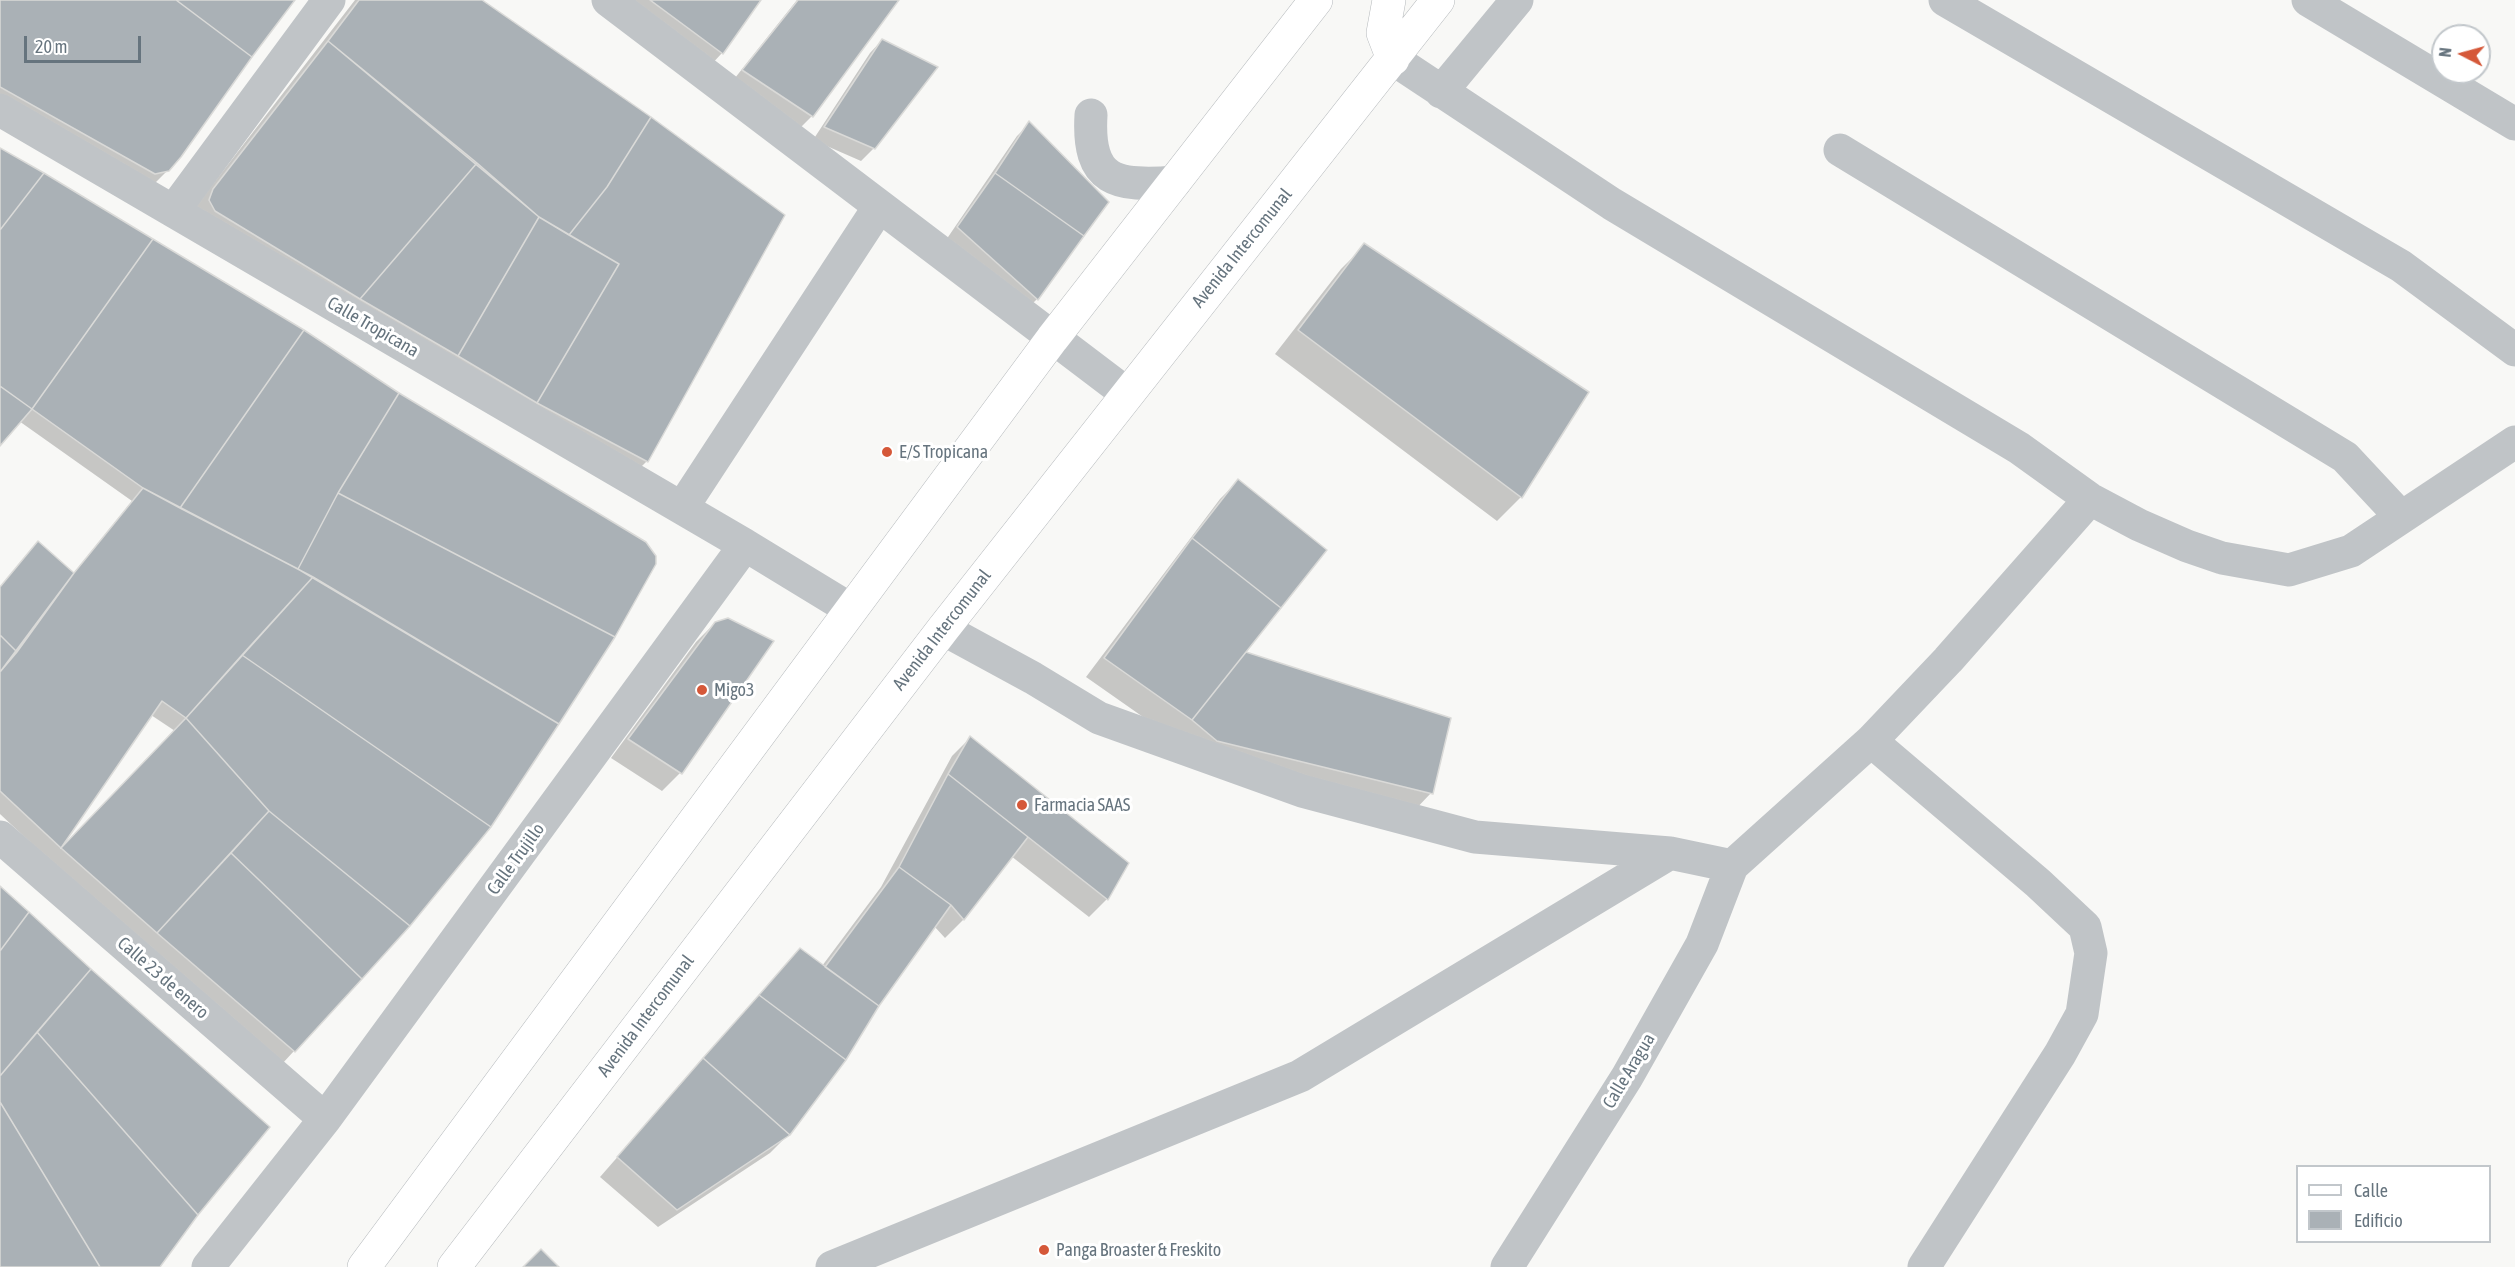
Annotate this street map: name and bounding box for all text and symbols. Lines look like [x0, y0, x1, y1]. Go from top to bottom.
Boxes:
scale bar [27, 24, 144, 62]
north arrow [2431, 24, 2491, 84]
text: 20 m [35, 36, 67, 57]
text: N [2436, 47, 2455, 58]
street label: Avenida Intercomunal [1187, 184, 1297, 312]
street label: Calle Tropicana [323, 292, 423, 362]
place label: E/S Tropicana [899, 441, 988, 463]
marker: E/S Tropicana [880, 445, 894, 459]
street label: Avenida Intercomunal [888, 565, 996, 695]
place label: Migo3 [714, 679, 754, 701]
marker: Migo3 [695, 683, 709, 697]
place label: Farmacia SAAS [1034, 794, 1130, 816]
marker: Farmacia SAAS [1015, 798, 1029, 812]
street label: Calle Trujillo [483, 819, 549, 899]
street label: Calle 23 de enero [113, 932, 213, 1024]
street label: Avenida Intercomunal [593, 951, 699, 1081]
street label: Calle Aragua [1598, 1030, 1660, 1112]
legend [2296, 1165, 2491, 1243]
text: Calle [2354, 1180, 2388, 1201]
text: Edificio [2354, 1210, 2403, 1231]
place label: Panga Broaster & Freskito [1056, 1239, 1221, 1261]
marker: Panga Broaster & Freskito [1037, 1243, 1051, 1257]

